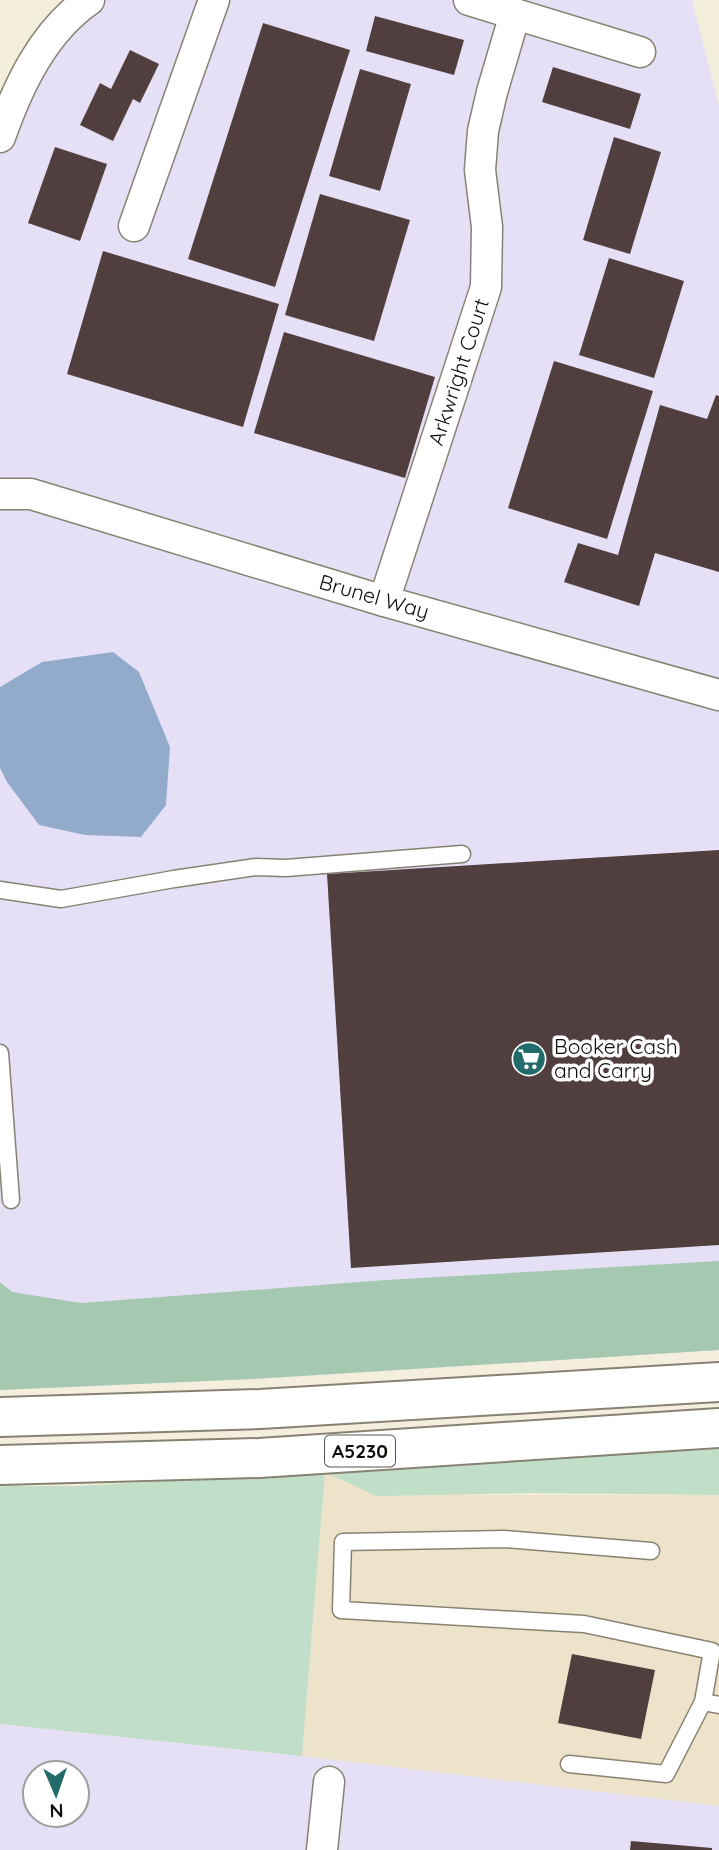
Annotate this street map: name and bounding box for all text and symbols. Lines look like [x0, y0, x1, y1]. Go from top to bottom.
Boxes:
street label: Arkwright Court [422, 295, 494, 448]
street label: Brunel Way [316, 568, 432, 624]
place label: Booker Cash and Carry [554, 1033, 678, 1083]
supermarket icon: Booker Cash and Carry [510, 1040, 548, 1078]
road number: A5230 [325, 1436, 395, 1466]
north arrow [21, 1759, 91, 1829]
text: N [49, 1799, 64, 1823]

